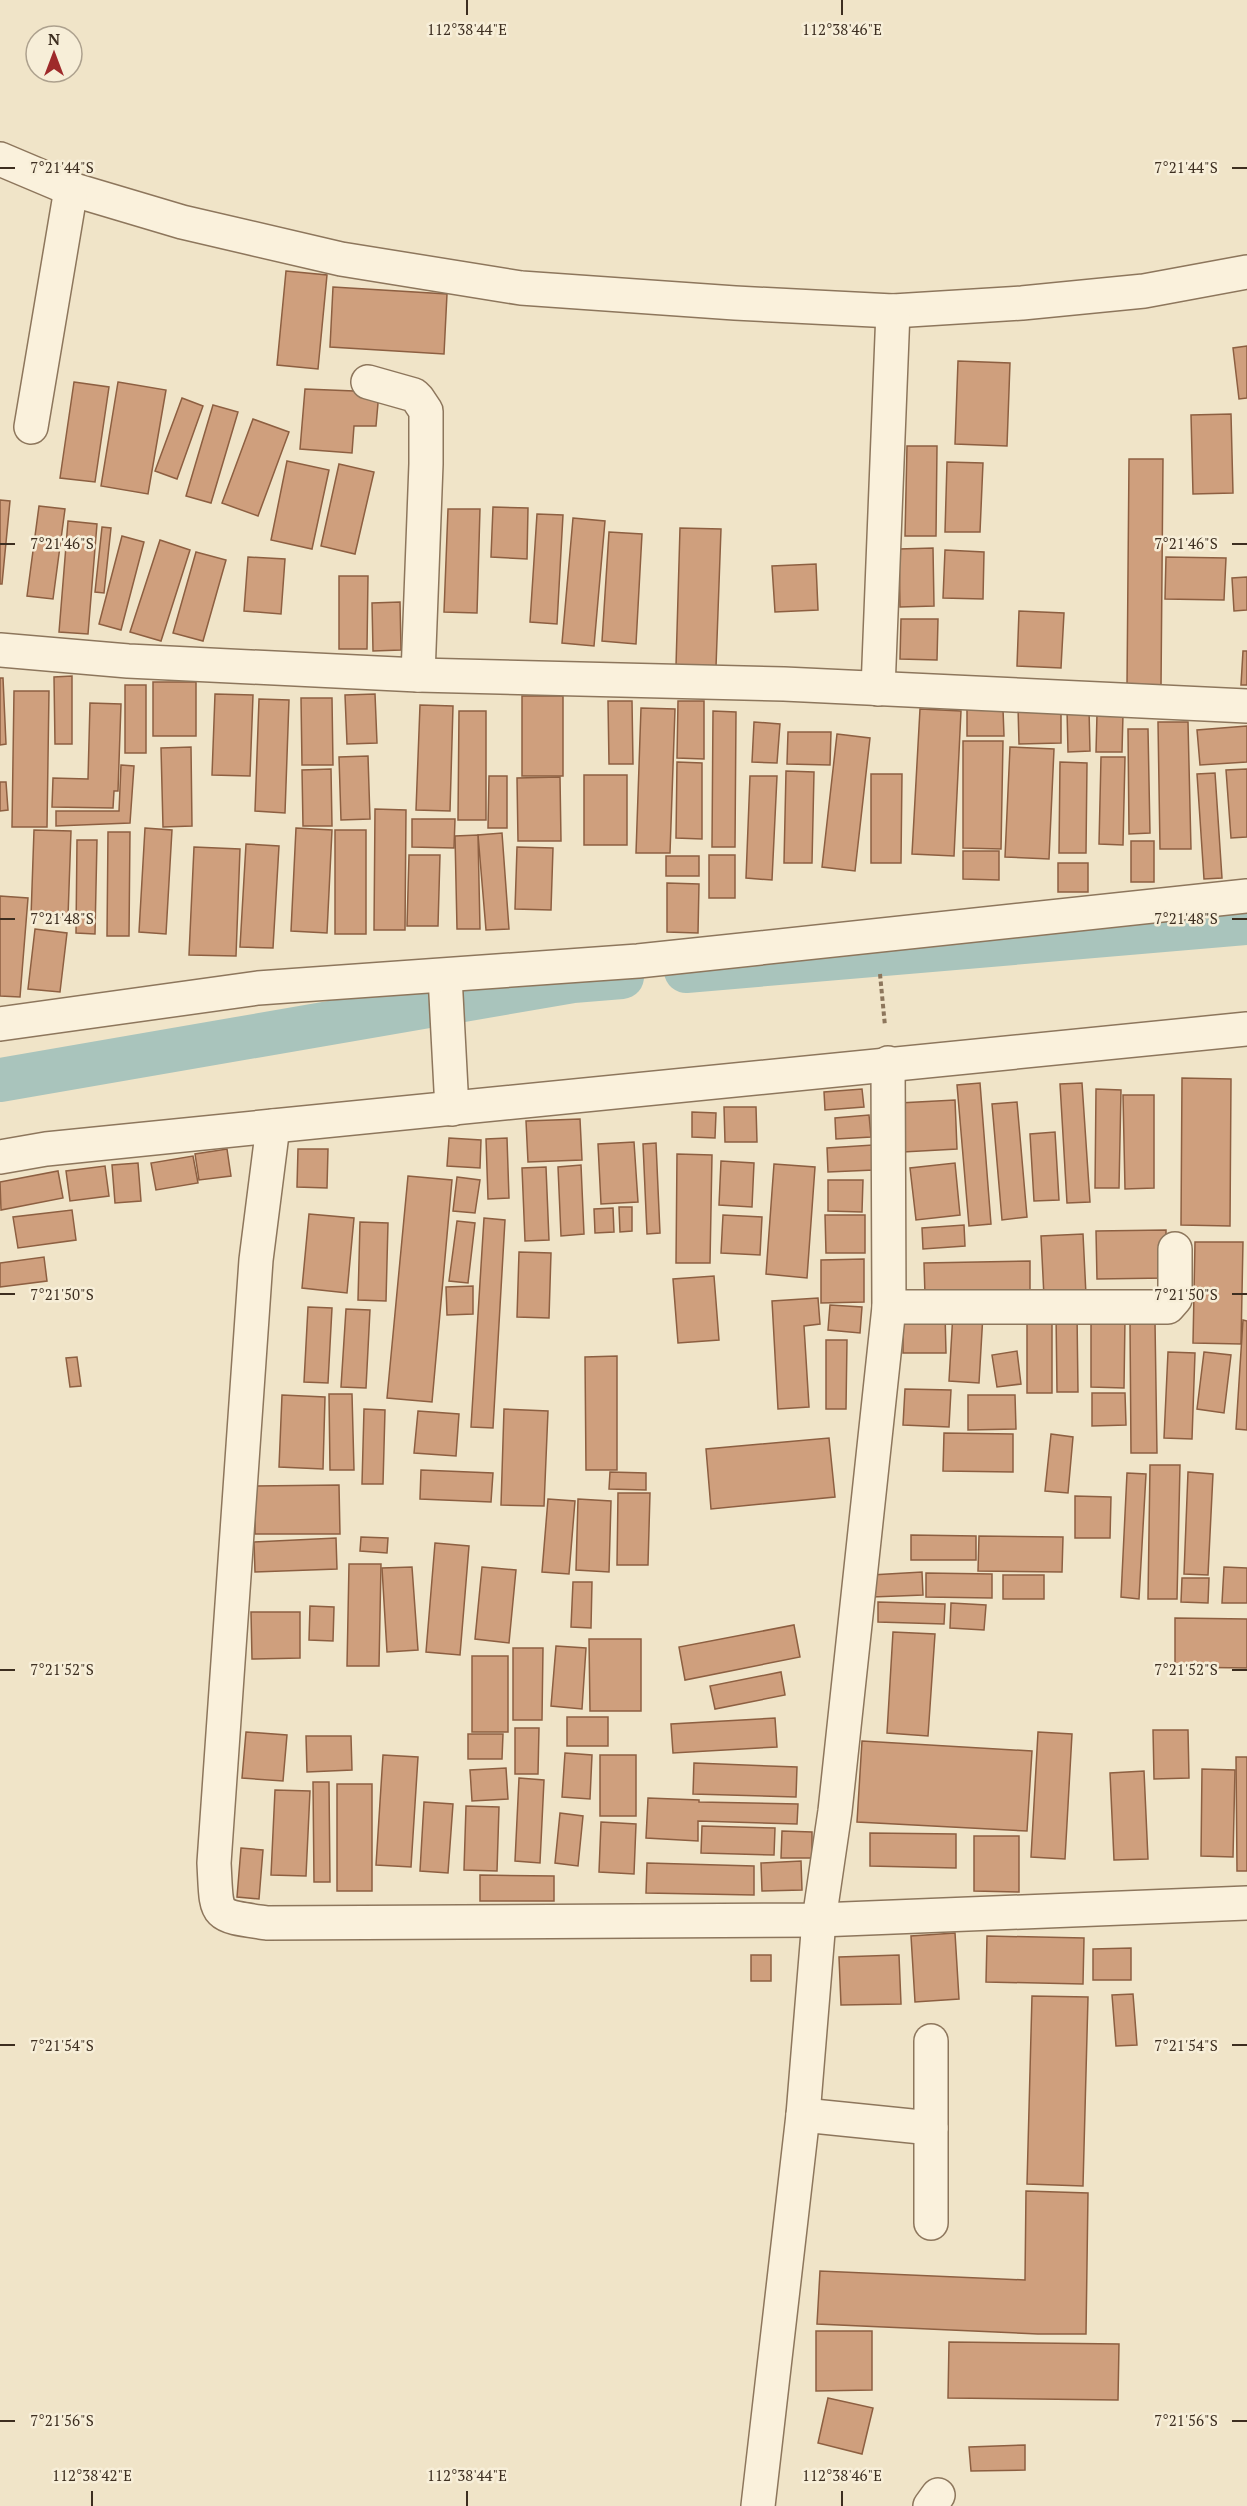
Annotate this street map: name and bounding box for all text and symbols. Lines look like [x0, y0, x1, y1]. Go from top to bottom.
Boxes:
text: 112°38'44"E [427, 19, 507, 39]
text: 112°38'46"E [802, 19, 882, 39]
north arrow [24, 24, 84, 84]
text: N [48, 28, 60, 50]
text: 7°21'44"S [30, 157, 94, 177]
text: 7°21'44"S [1154, 157, 1218, 177]
text: 7°21'46"S [30, 533, 94, 553]
text: 7°21'46"S [1154, 533, 1218, 553]
text: 7°21'48"S [30, 908, 94, 928]
text: 7°21'48"S [1154, 908, 1218, 928]
text: 7°21'50"S [30, 1284, 94, 1304]
text: 7°21'50"S [1154, 1284, 1218, 1304]
text: 7°21'52"S [30, 1659, 94, 1679]
text: 7°21'52"S [1154, 1659, 1218, 1679]
text: 7°21'54"S [30, 2035, 94, 2055]
text: 7°21'54"S [1154, 2035, 1218, 2055]
text: 7°21'56"S [30, 2410, 94, 2430]
text: 7°21'56"S [1154, 2410, 1218, 2430]
text: 112°38'42"E [52, 2465, 132, 2485]
text: 112°38'44"E [427, 2465, 507, 2485]
text: 112°38'46"E [802, 2465, 882, 2485]

